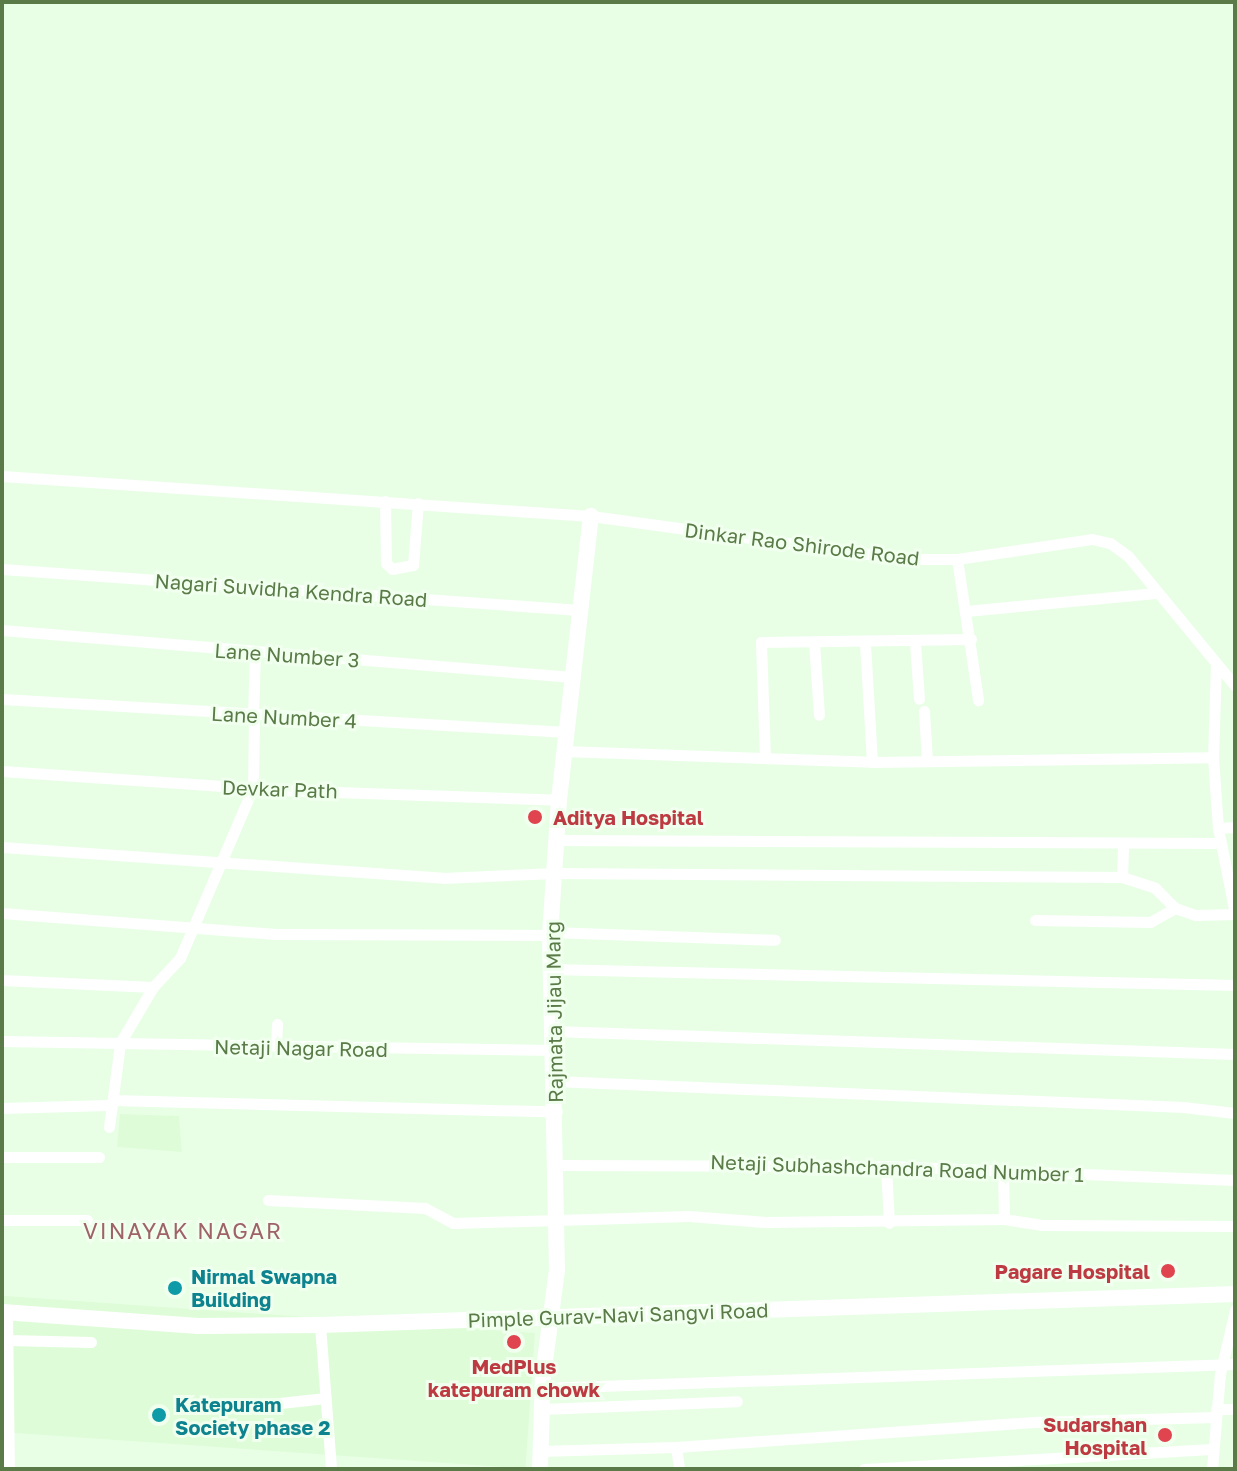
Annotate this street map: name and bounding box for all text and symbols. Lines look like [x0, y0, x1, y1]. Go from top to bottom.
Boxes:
street label: Dinkar Rao Shirode Road [683, 518, 921, 570]
street label: Nagari Suvidha Kendra Road [154, 569, 428, 611]
street label: Lane Number 3 [214, 638, 360, 672]
street label: Lane Number 4 [211, 701, 357, 733]
street label: Devkar Path [222, 775, 338, 803]
place label: Aditya Hospital [553, 805, 703, 829]
marker: Aditya Hospital [524, 806, 546, 828]
street label: Rajmata Jijau Marg [540, 921, 568, 1103]
street label: Netaji Nagar Road [214, 1034, 388, 1062]
street label: Netaji Subhashchandra Road Number 1 [710, 1149, 1084, 1187]
district label: VINAYAK NAGAR [83, 1218, 283, 1244]
place label: Pagare Hospital [995, 1259, 1150, 1283]
marker: Pagare Hospital [1157, 1260, 1179, 1282]
place label: Nirmal Swapna Building [191, 1264, 337, 1311]
marker: Nirmal Swapna Building [166, 1279, 184, 1297]
street label: Pimple Gurav-Navi Sangvi Road [467, 1298, 769, 1332]
marker: MedPlus katepuram chowk [505, 1333, 523, 1351]
place label: MedPlus katepuram chowk [428, 1354, 600, 1401]
place label: Katepuram Society phase 2 [175, 1392, 330, 1439]
marker: Katepuram Society phase 2 [150, 1406, 168, 1424]
place label: Sudarshan Hospital [1043, 1412, 1147, 1459]
marker: Sudarshan Hospital [1154, 1424, 1176, 1446]

